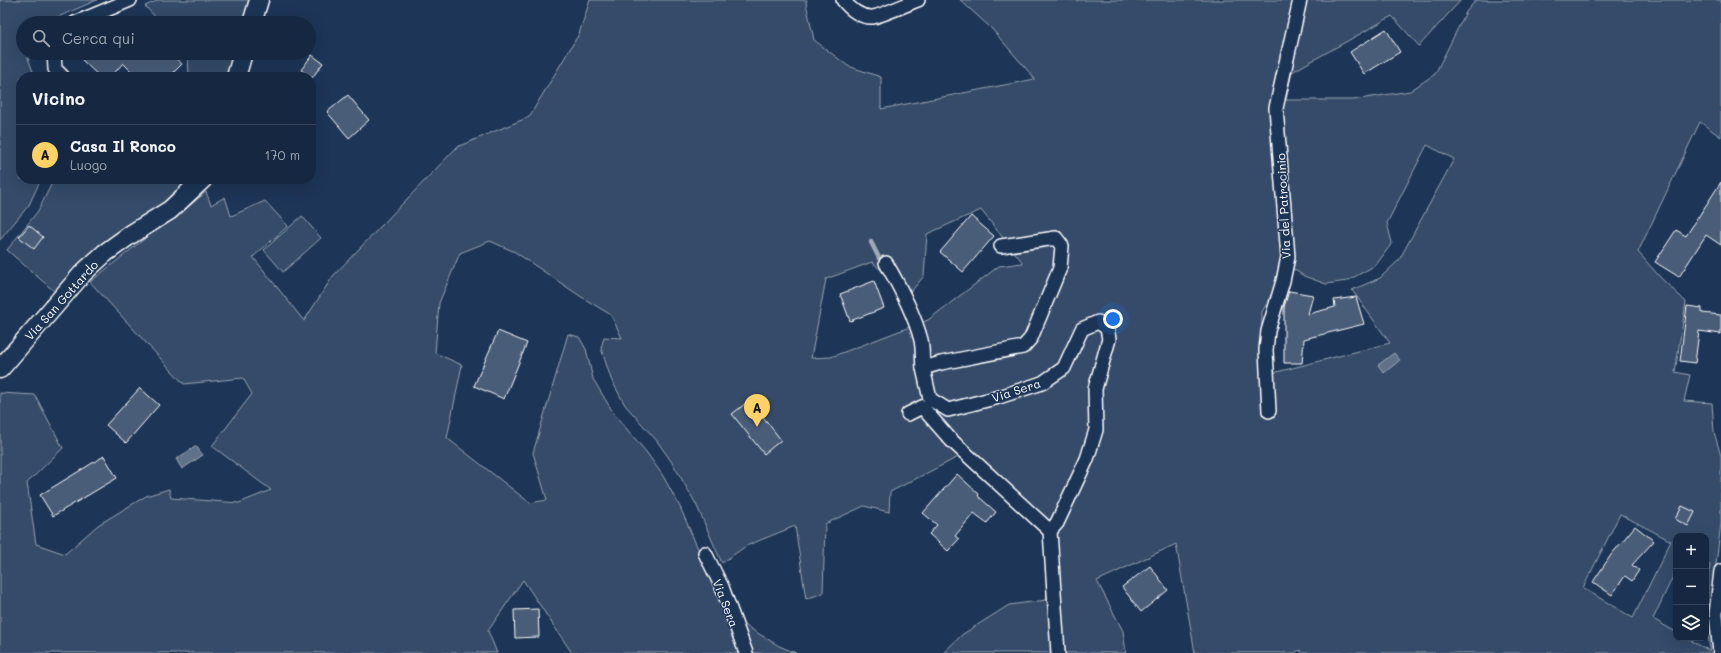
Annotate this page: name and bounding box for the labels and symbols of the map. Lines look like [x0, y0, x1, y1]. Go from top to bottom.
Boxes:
street label: Via del Patrocinio [1272, 153, 1294, 259]
street label: Via San Gottardo [21, 257, 101, 343]
your location [1103, 309, 1123, 329]
street label: Via Sera [990, 375, 1042, 405]
pin: A [744, 394, 770, 427]
street label: Via Sera [710, 577, 742, 629]

